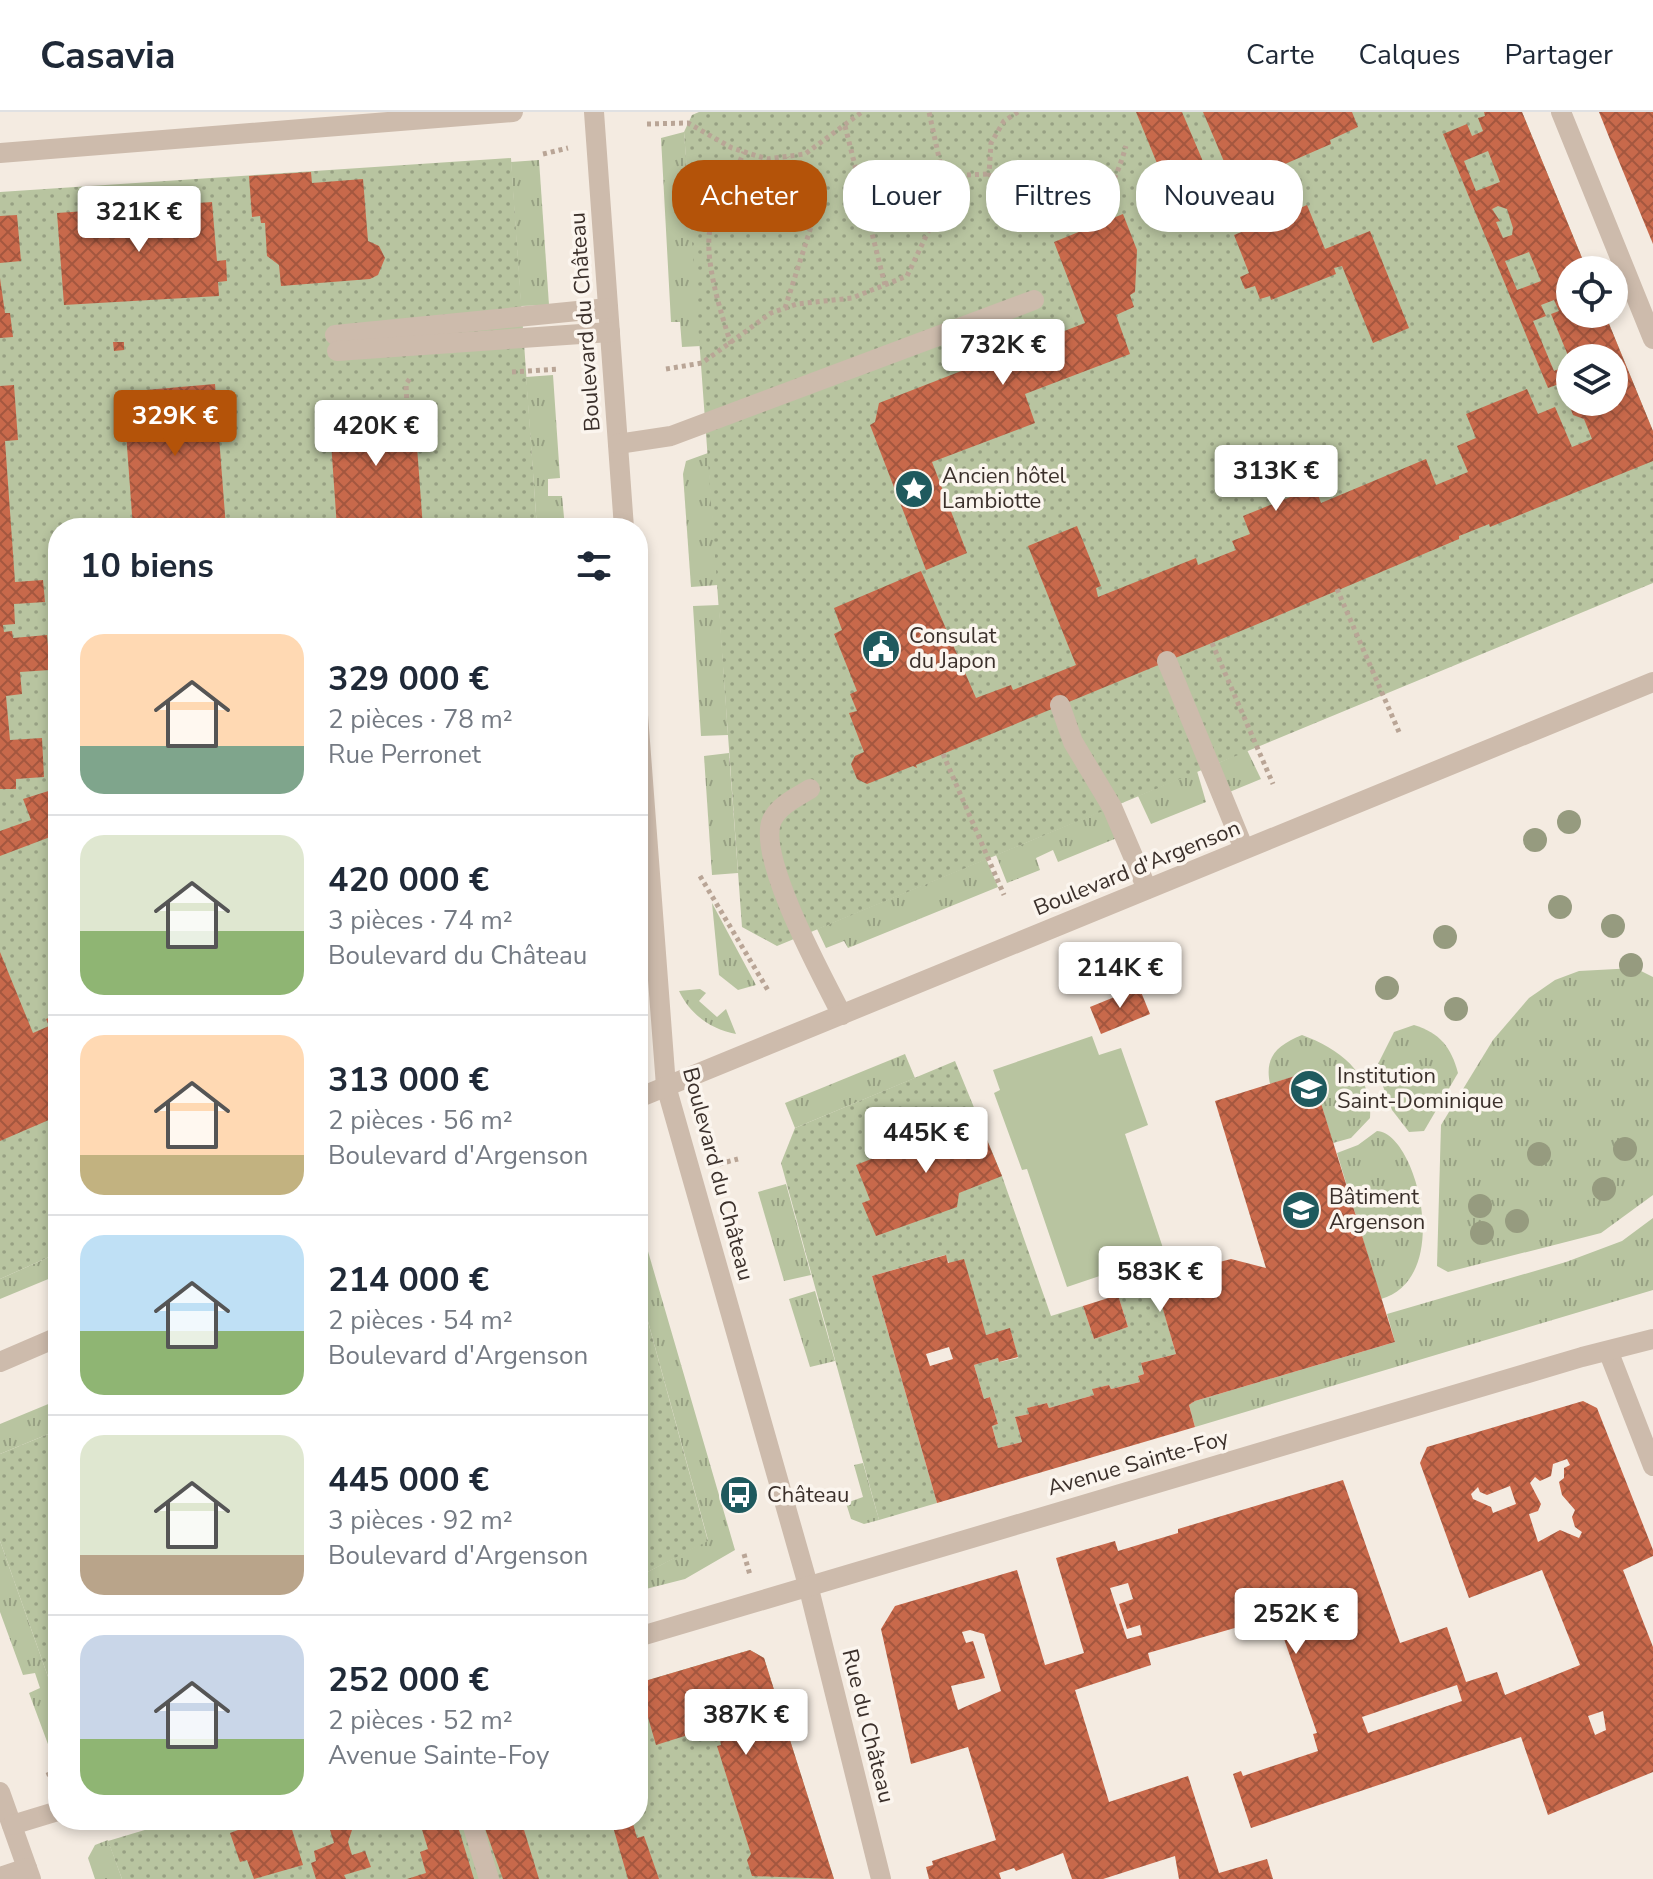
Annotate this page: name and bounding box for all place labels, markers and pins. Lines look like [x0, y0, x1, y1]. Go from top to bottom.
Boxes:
pin: 321K € [74, 186, 204, 254]
pin: 732K € [938, 319, 1068, 387]
pin: 329K € [110, 390, 240, 458]
pin: 420K € [311, 400, 441, 468]
pin: 313K € [1211, 445, 1341, 513]
place label: Ancien hôtel Lambiotte [942, 461, 1067, 516]
place icon: Ancien hôtel Lambiotte [893, 468, 935, 510]
place label: Consulat du Japon [909, 621, 997, 676]
public building icon: Consulat du Japon [860, 628, 902, 670]
pin: 214K € [1055, 942, 1185, 1010]
place label: Institution Saint-Dominique [1337, 1061, 1504, 1116]
school or university icon: Institution Saint-Dominique [1288, 1068, 1330, 1110]
pin: 445K € [861, 1107, 991, 1175]
place label: Bâtiment Argenson [1329, 1182, 1425, 1237]
school or university icon: Bâtiment Argenson [1280, 1189, 1322, 1231]
pin: 583K € [1095, 1246, 1225, 1314]
bus stop icon: Château [718, 1474, 760, 1516]
place label: Château [767, 1480, 849, 1510]
pin: 252K € [1231, 1588, 1361, 1656]
pin: 387K € [681, 1689, 811, 1757]

